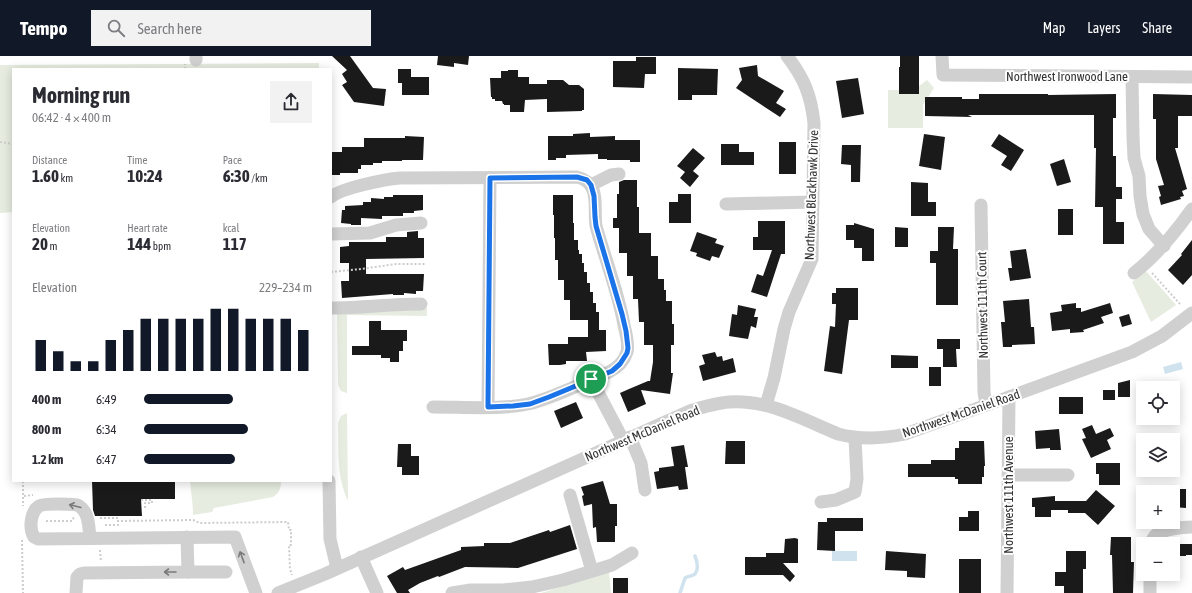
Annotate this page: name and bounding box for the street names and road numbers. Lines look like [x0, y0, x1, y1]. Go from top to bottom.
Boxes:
street label: Northwest Ironwood Lane [1006, 69, 1128, 84]
street label: Northwest Blackhawk Drive [802, 130, 821, 260]
street label: Northwest 111th Court [974, 251, 991, 359]
street label: Northwest McDaniel Road [900, 386, 1022, 441]
street label: Northwest McDaniel Road [583, 402, 702, 464]
street label: Northwest 111th Avenue [1001, 436, 1016, 554]

